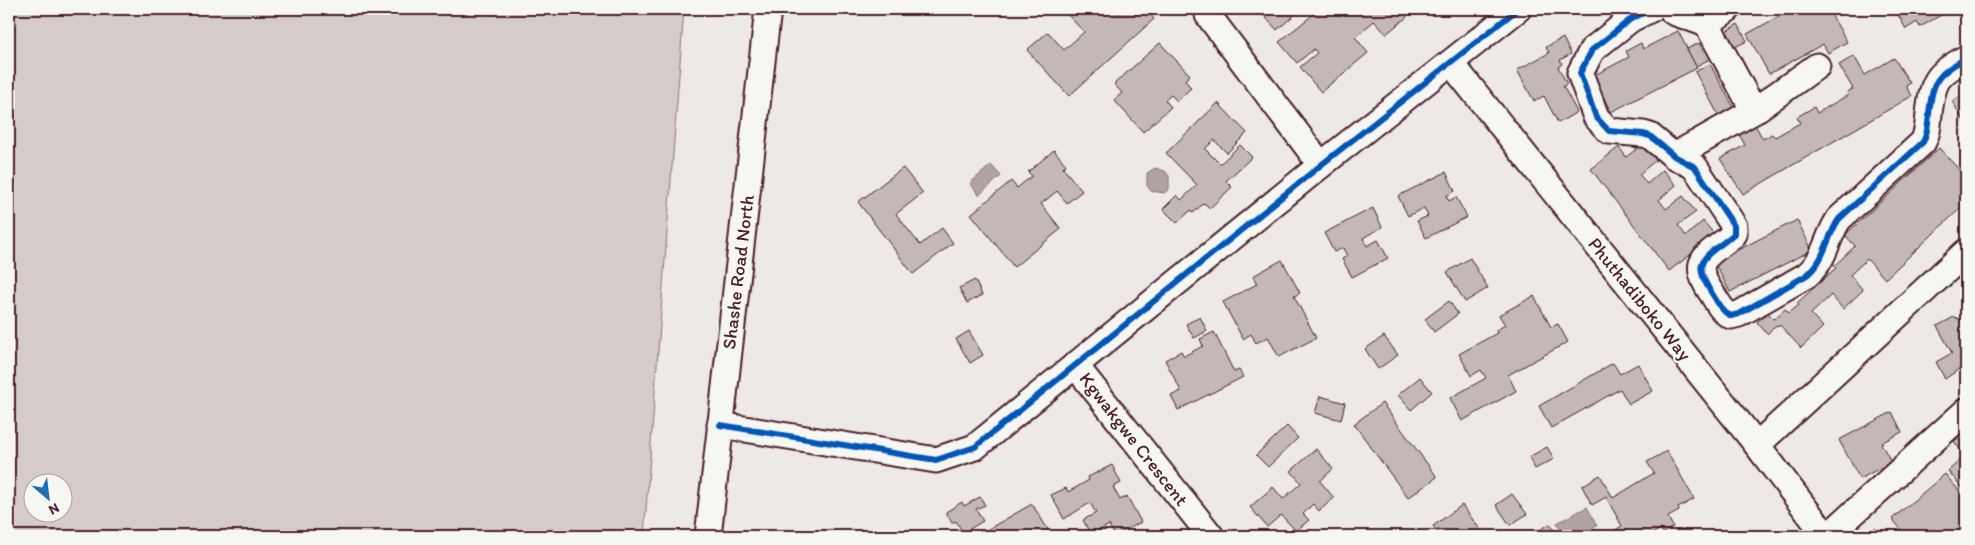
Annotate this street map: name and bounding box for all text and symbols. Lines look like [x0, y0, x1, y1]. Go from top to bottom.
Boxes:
street label: Shashe Road North [717, 193, 759, 351]
street label: Phuthadiboko Way [1583, 233, 1697, 365]
street label: Kgwakgwe Crescent [1075, 367, 1193, 511]
north arrow [22, 472, 72, 522]
text: N [46, 499, 62, 519]

